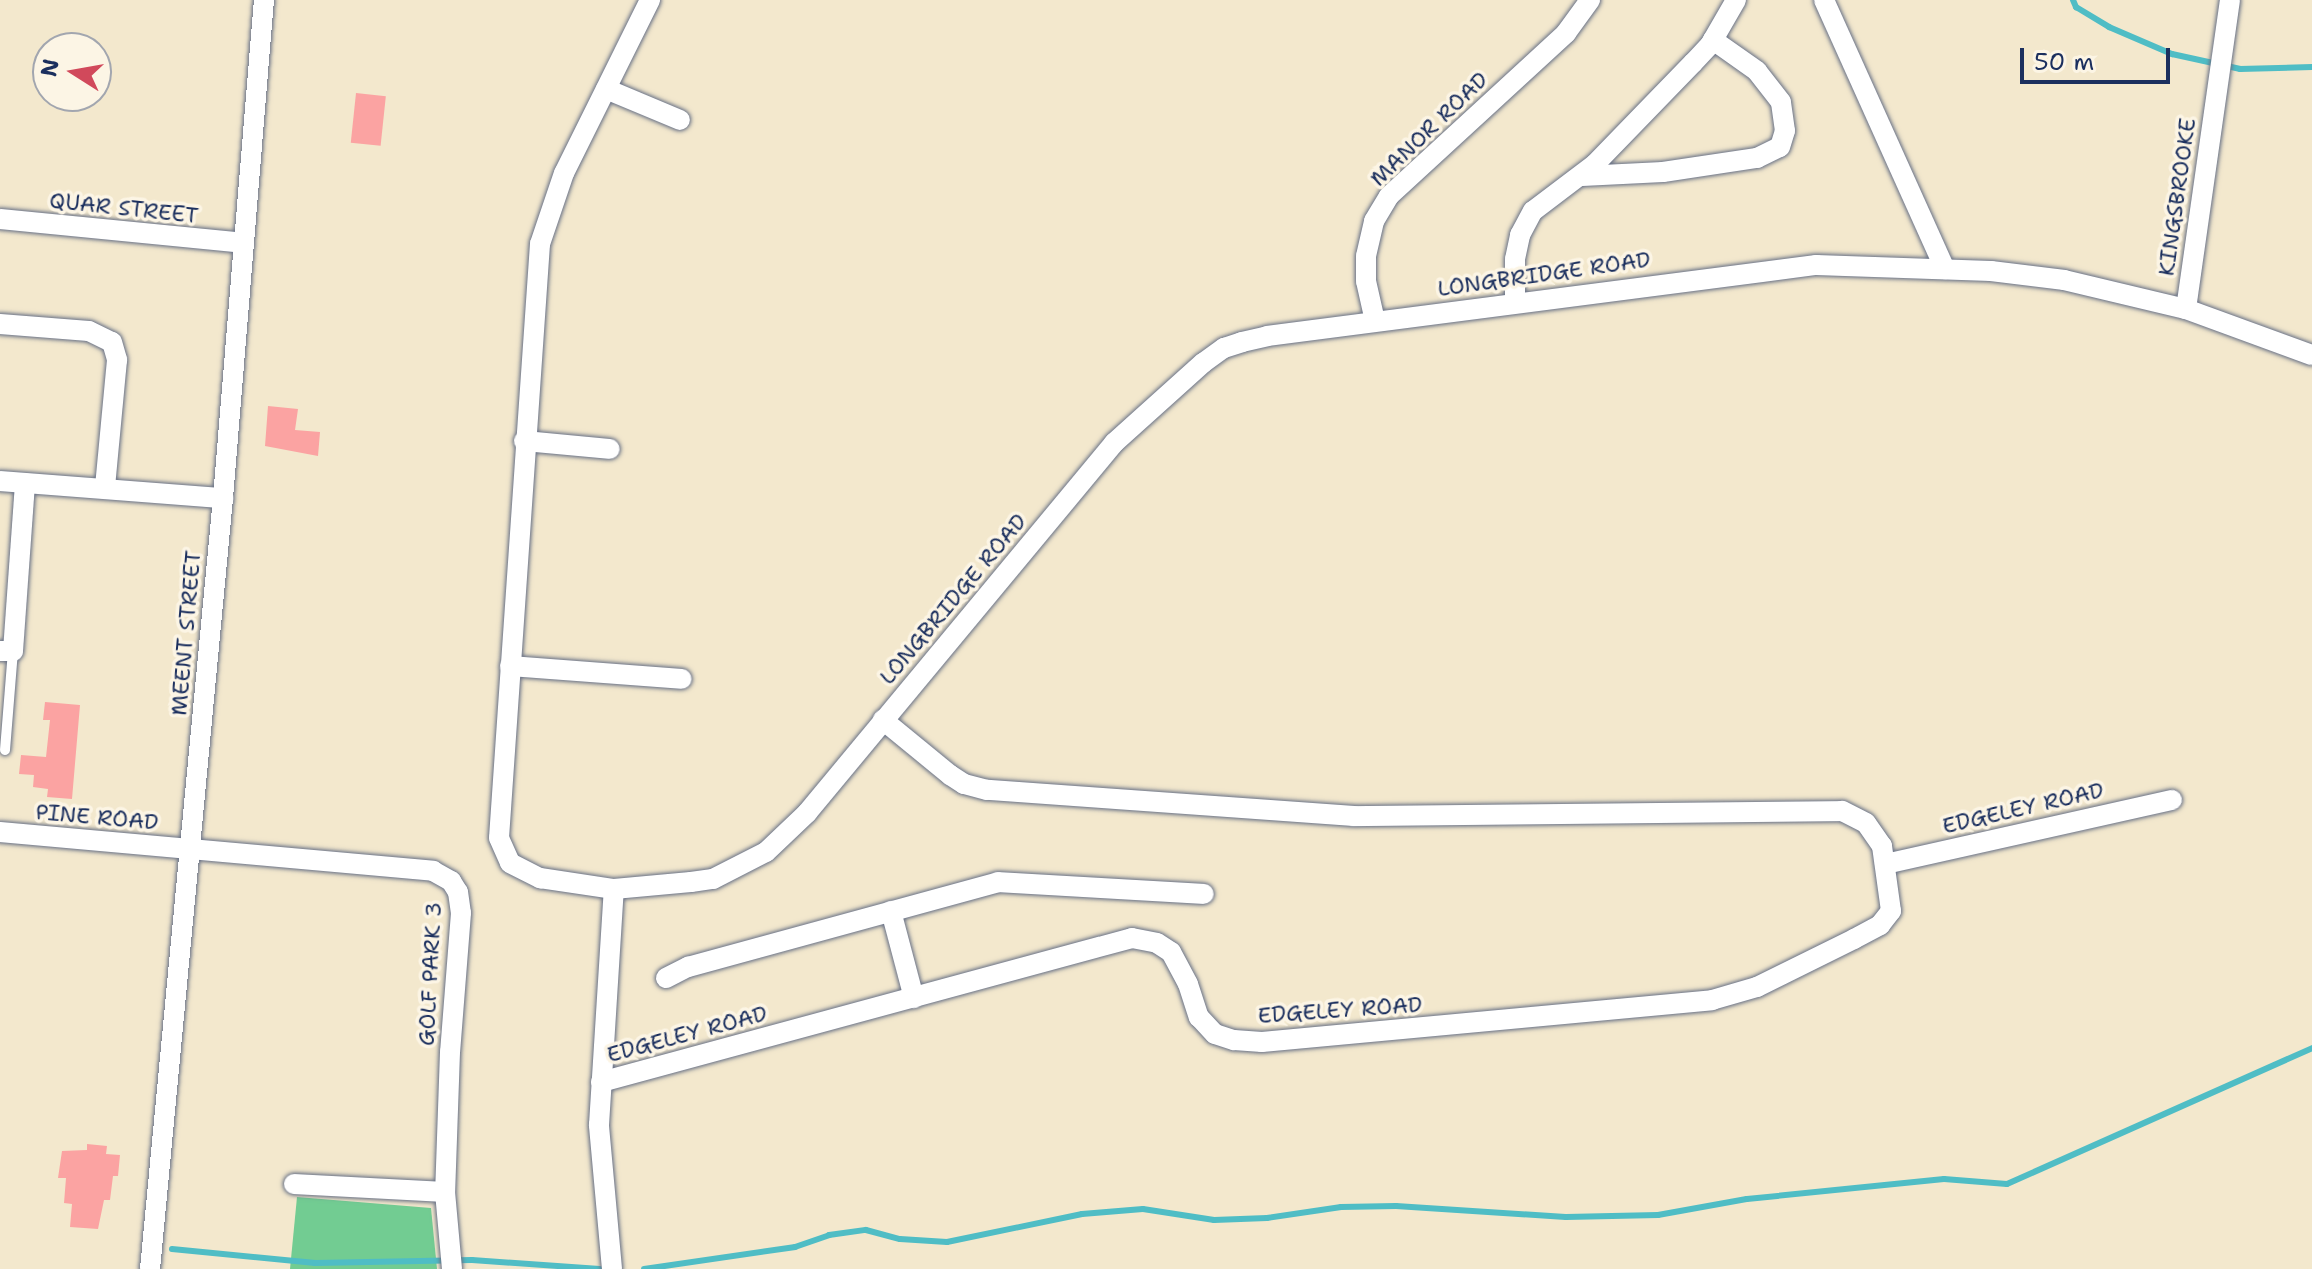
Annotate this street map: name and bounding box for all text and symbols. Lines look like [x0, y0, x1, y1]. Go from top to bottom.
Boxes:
north arrow [32, 32, 112, 112]
scale bar [2024, 32, 2174, 82]
text: 50 m [2034, 46, 2094, 78]
text: N [34, 56, 66, 79]
street label: MANOR ROAD [1365, 66, 1493, 192]
street label: KINGSBROOKE [2153, 116, 2201, 278]
street label: QUAR STREET [48, 187, 200, 229]
street label: LONGBRIDGE ROAD [1436, 246, 1652, 302]
street label: LONGBRIDGE ROAD [874, 508, 1032, 690]
street label: MEENT STREET [166, 549, 206, 717]
street label: EDGELEY ROAD [1940, 777, 2106, 839]
street label: PINE ROAD [34, 798, 160, 836]
street label: GOLF PARK 3 [413, 901, 447, 1047]
street label: EDGELEY ROAD [1257, 991, 1423, 1029]
street label: EDGELEY ROAD [604, 1000, 770, 1068]

